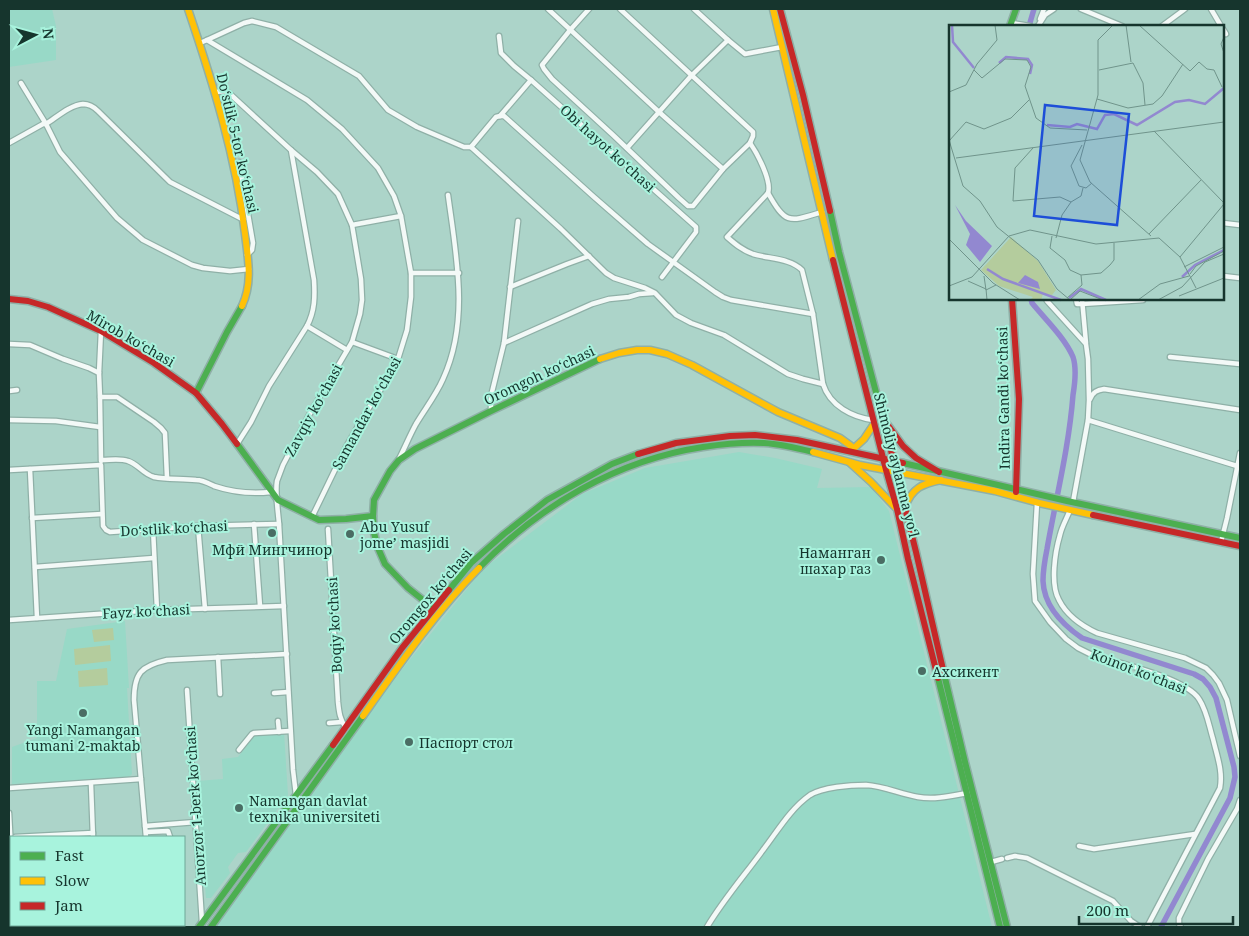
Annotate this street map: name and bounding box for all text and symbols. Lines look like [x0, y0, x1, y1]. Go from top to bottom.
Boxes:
north arrow [10, 10, 60, 60]
inset map [949, 25, 1224, 300]
text: N [38, 27, 58, 40]
street label: Doʻstlik 5-tor koʻchasi [213, 71, 263, 215]
street label: Obi hayot koʻchasi [556, 100, 660, 196]
street label: Mirob koʻchasi [84, 305, 179, 371]
street label: Indira Gandi koʻchasi [992, 326, 1014, 469]
street label: Oromgoh koʻchasi [480, 341, 598, 409]
street label: Samandar ko‘chasi [327, 353, 405, 473]
street label: Zavqiy koʻchasi [280, 360, 346, 460]
street label: Shimoliy aylanma yoʻl [870, 391, 924, 540]
street label: Doʻstlik koʻchasi [120, 516, 229, 540]
place label: Abu Yusuf jome’ masjidi [359, 517, 450, 552]
marker: Мфй Мингчинор [266, 527, 278, 539]
marker: Abu Yusuf jome’ masjidi [344, 528, 356, 540]
place label: Мфй Мингчинор [212, 540, 332, 559]
place label: Наманган шахар газ [799, 543, 871, 578]
street label: Oromgox ko‘chasi [384, 544, 476, 648]
marker: Наманган шахар газ [875, 554, 887, 566]
street label: Boqiy koʻchasi [322, 576, 346, 673]
street label: Fayz koʻchasi [102, 599, 191, 623]
street label: Koinot koʻchasi [1088, 644, 1190, 698]
place label: Ахсикент [932, 662, 999, 681]
marker: Ахсикент [916, 665, 928, 677]
marker: Yangi Namangan tumani 2-maktab [77, 707, 89, 719]
place label: Yangi Namangan tumani 2-maktab [25, 720, 140, 755]
street label: Anorzor 1-berk koʻchasi [180, 725, 210, 886]
place label: Паспорт стол [419, 733, 514, 752]
marker: Паспорт стол [403, 736, 415, 748]
place label: Namangan davlat texnika universiteti [249, 791, 380, 826]
marker: Namangan davlat texnika universiteti [233, 802, 245, 814]
legend [10, 836, 185, 926]
text: Fast [55, 845, 84, 865]
text: Slow [55, 870, 89, 890]
scale bar [1079, 894, 1233, 926]
text: Jam [54, 895, 83, 915]
text: 200 m [1086, 900, 1129, 920]

